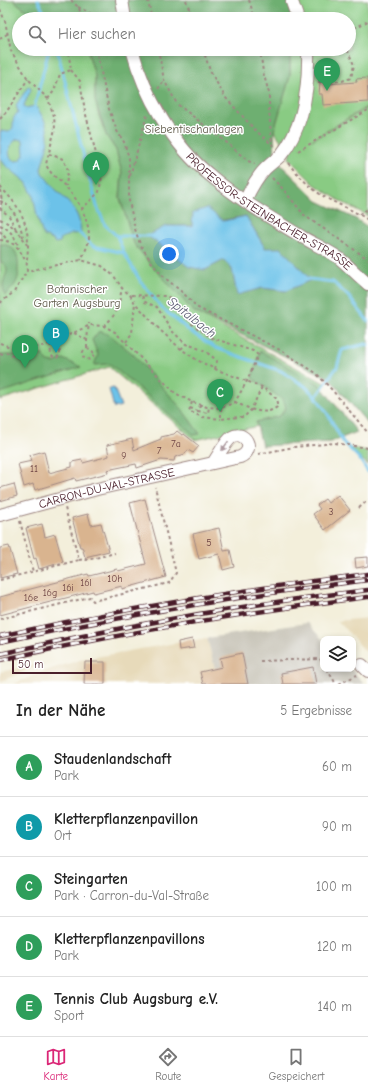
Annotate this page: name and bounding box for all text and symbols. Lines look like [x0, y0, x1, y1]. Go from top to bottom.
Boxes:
search box [12, 12, 356, 56]
icon: search [26, 23, 48, 45]
text: Hier suchen [58, 25, 136, 43]
pin: E [314, 58, 340, 91]
park label: Siebentischanlagen [145, 122, 243, 136]
street label: PROFESSOR-STEINBACHER-STRASSE [183, 150, 355, 273]
pin: A [83, 152, 109, 185]
your location [159, 244, 179, 264]
park label: Botanischer Garten Augsburg [33, 282, 121, 310]
water label: Spitalbach [165, 293, 219, 341]
pin: B [43, 320, 69, 353]
pin: D [12, 335, 38, 368]
pin: C [207, 379, 233, 412]
house number: 7a [171, 438, 181, 450]
one-way arrow [221, 440, 229, 451]
house number: 7 [157, 445, 162, 457]
house number: 9 [121, 450, 127, 462]
house number: 11 [30, 463, 38, 475]
street label: CARRON-DU-VAL-STRASSE [37, 465, 176, 511]
house number: 3 [328, 506, 334, 518]
house number: 5 [206, 537, 212, 549]
house number: 10h [107, 573, 123, 585]
house number: 16l [80, 577, 92, 589]
house number: 16i [62, 582, 74, 594]
house number: 16g [43, 587, 57, 599]
house number: 16e [24, 592, 38, 604]
map controls [320, 636, 356, 672]
button: layers [320, 636, 356, 672]
scale bar [12, 656, 92, 675]
text: 50 m [18, 658, 43, 671]
text: In der Nähe [16, 701, 105, 720]
text: 5 Ergebnisse [280, 703, 352, 718]
text: Staudenlandschaft [54, 750, 171, 768]
text: A [25, 759, 33, 774]
text: 60 m [322, 759, 352, 774]
text: Park [54, 768, 79, 783]
text: Kletterpflanzenpavillon [54, 810, 198, 828]
text: B [25, 819, 33, 834]
text: 90 m [322, 819, 352, 834]
text: Ort [54, 828, 71, 843]
text: Steingarten [54, 870, 128, 888]
text: C [25, 879, 33, 894]
text: 100 m [316, 879, 352, 894]
text: Park · Carron-du-Val-Straße [54, 888, 209, 903]
text: Kletterpflanzenpavillons [54, 930, 205, 948]
text: D [25, 939, 33, 954]
text: 120 m [317, 939, 352, 954]
text: Park [54, 948, 79, 963]
text: Tennis Club Augsburg e.V. [54, 990, 218, 1008]
text: E [25, 999, 33, 1014]
text: 140 m [318, 999, 352, 1014]
text: Sport [54, 1008, 84, 1023]
tab: Karte [44, 1046, 68, 1083]
tab: Route [155, 1046, 181, 1083]
tab: Gespeichert [268, 1046, 324, 1083]

